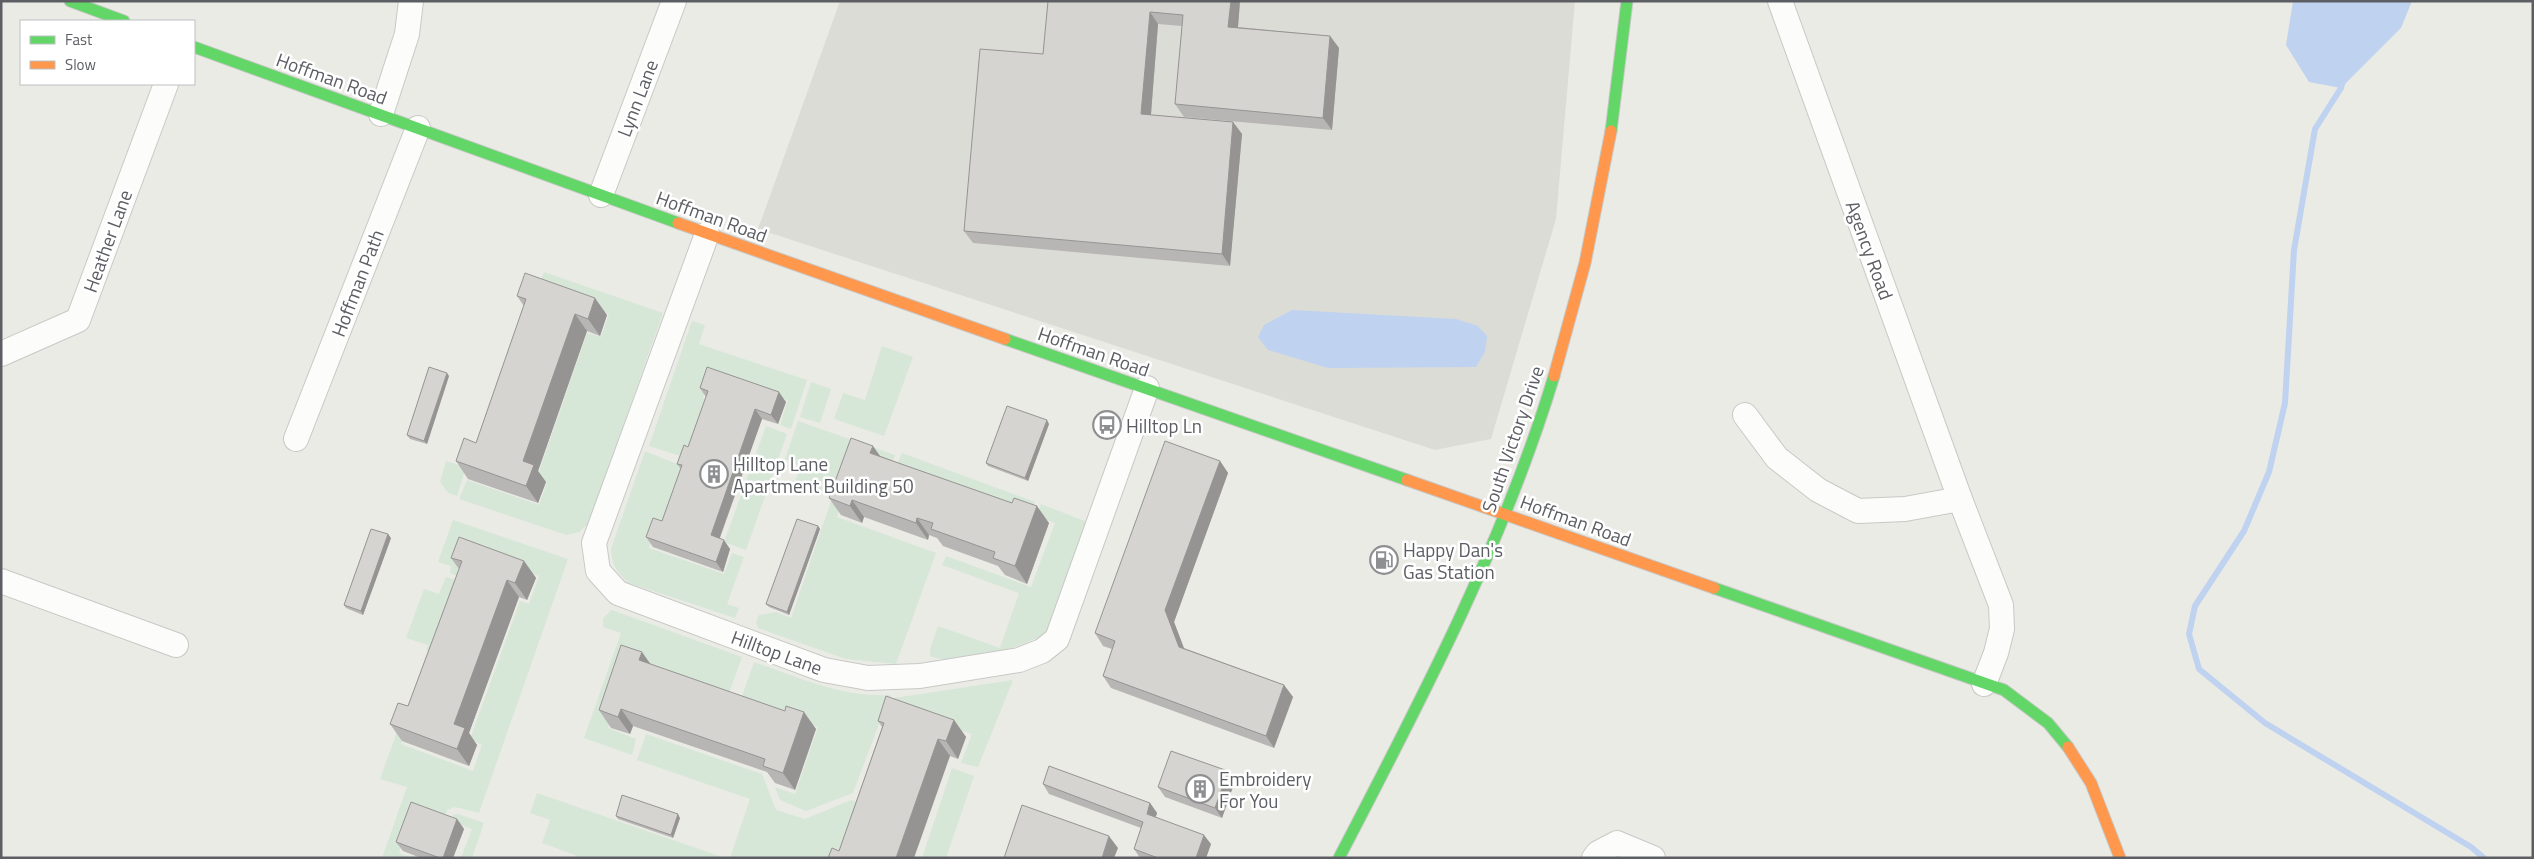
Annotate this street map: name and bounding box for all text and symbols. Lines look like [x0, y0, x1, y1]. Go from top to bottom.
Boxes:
legend [20, 20, 195, 85]
text: Fast [65, 28, 93, 51]
street label: Hoffman Road [272, 44, 392, 112]
text: Slow [65, 53, 96, 76]
street label: Lynn Lane [609, 55, 665, 141]
street label: Hoffman Road [652, 182, 772, 250]
street label: Heather Lane [75, 186, 139, 296]
street label: Agency Road [1839, 196, 1901, 304]
street label: Hoffman Path [323, 225, 391, 341]
street label: Hoffman Road [1034, 318, 1154, 384]
street label: South Victory Drive [1473, 362, 1551, 516]
bus stop icon: Hilltop Ln [1092, 410, 1122, 440]
place label: Hilltop Ln [1126, 411, 1202, 440]
place label: Hilltop Lane Apartment Building 50 [733, 449, 914, 500]
building icon: Hilltop Lane Apartment Building 50 [699, 459, 729, 489]
street label: Hoffman Road [1516, 486, 1636, 554]
place label: Happy Dan's Gas Station [1403, 535, 1503, 586]
fuel station icon: Happy Dan's Gas Station [1369, 545, 1399, 575]
street label: Hilltop Lane [727, 622, 827, 682]
place label: Embroidery For You [1219, 764, 1311, 815]
building icon: Embroidery For You [1185, 774, 1215, 804]

